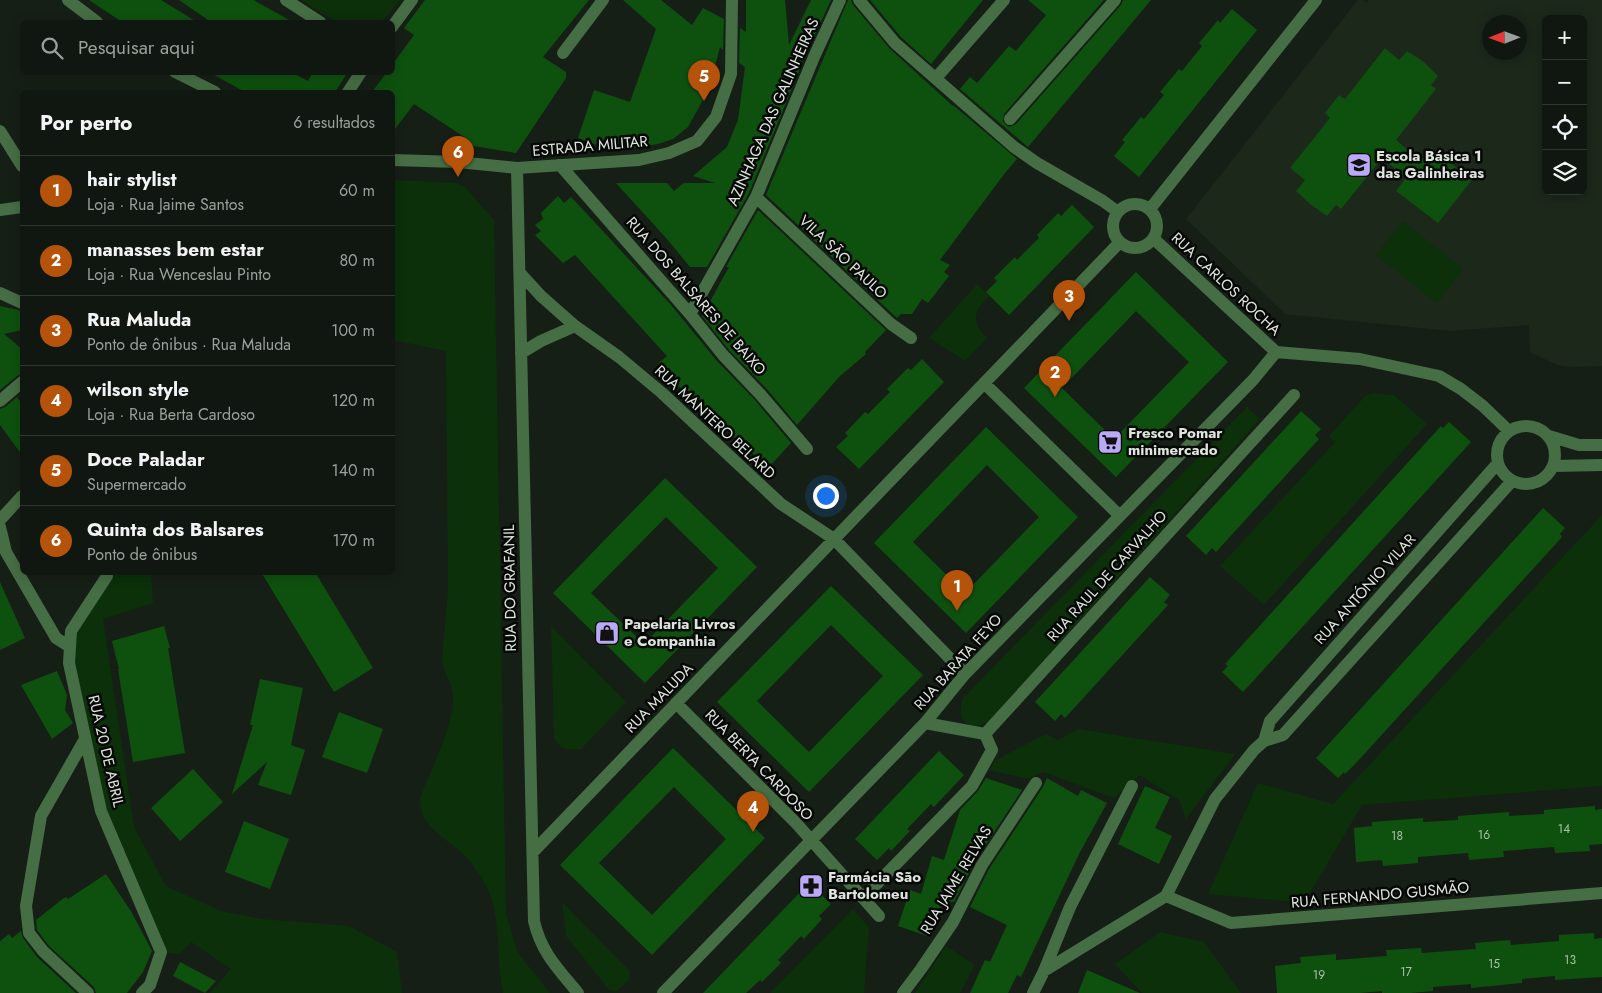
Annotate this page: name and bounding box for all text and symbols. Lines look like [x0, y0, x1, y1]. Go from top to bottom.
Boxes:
street label: AZINHAGA DAS GALINHEIRAS [722, 14, 824, 210]
north arrow [1482, 15, 1527, 60]
map controls [1542, 15, 1587, 195]
button: + [1542, 15, 1587, 60]
search box [20, 20, 395, 75]
icon: search [38, 34, 66, 62]
text: Pesquisar aqui [78, 34, 195, 61]
pin: 5 [688, 60, 720, 101]
button: − [1542, 60, 1587, 105]
button: locate [1542, 105, 1587, 150]
text: Por perto [40, 108, 132, 138]
text: 6 resultados [293, 111, 375, 134]
street label: ESTRADA MILITAR [531, 130, 649, 162]
pin: 6 [442, 136, 474, 177]
place label: Escola Básica 1 das Galinheiras [1376, 145, 1484, 184]
button: layers [1542, 150, 1587, 195]
school or university icon: Escola Básica 1 das Galinheiras [1346, 152, 1372, 178]
text: hair stylist [87, 166, 177, 193]
text: 1 [52, 179, 60, 202]
text: 60 m [339, 179, 375, 202]
text: Loja · Rua Jaime Santos [87, 193, 244, 216]
street label: VILA SÃO PAULO [794, 210, 892, 304]
street label: RUA DOS BALSARES DE BAIXO [621, 212, 771, 380]
street label: RUA CARLOS ROCHA [1166, 227, 1286, 341]
text: manasses bem estar [87, 236, 264, 263]
text: 2 [51, 249, 61, 272]
text: 80 m [339, 249, 375, 272]
text: Loja · Rua Wenceslau Pinto [87, 263, 271, 286]
pin: 3 [1053, 280, 1085, 321]
text: Rua Maluda [87, 306, 191, 333]
text: 3 [51, 319, 61, 342]
text: 100 m [331, 319, 375, 342]
text: Ponto de ônibus · Rua Maluda [87, 333, 291, 356]
pin: 2 [1039, 356, 1071, 397]
street label: RUA MANTERO BELARD [650, 360, 780, 484]
text: wilson style [87, 376, 189, 403]
text: 4 [50, 389, 62, 412]
text: 120 m [332, 389, 375, 412]
text: Loja · Rua Berta Cardoso [87, 403, 255, 426]
place label: Fresco Pomar minimercado [1128, 422, 1223, 461]
supermarket icon: Fresco Pomar minimercado [1097, 429, 1123, 455]
text: Doce Paladar [87, 446, 205, 473]
text: 5 [51, 459, 61, 482]
text: 140 m [332, 459, 375, 482]
text: Supermercado [87, 473, 186, 496]
your location [813, 483, 839, 509]
street label: RUA RAUL DE CARVALHO [1042, 505, 1172, 647]
text: Quinta dos Balsares [87, 516, 264, 543]
street label: RUA DO GRAFANIL [498, 524, 522, 652]
street label: RUA ANTÓNIO VILAR [1309, 528, 1421, 649]
text: 6 [51, 529, 61, 552]
text: 170 m [333, 529, 375, 552]
text: Ponto de ônibus [87, 543, 197, 566]
pin: 1 [941, 570, 973, 611]
street label: RUA BARATA FEYO [909, 609, 1007, 715]
place label: Papelaria Livros e Companhia [624, 613, 736, 652]
shop icon: Papelaria Livros e Companhia [594, 620, 620, 646]
street label: RUA MALUDA [620, 658, 698, 738]
street label: RUA 20 DE ABRIL [82, 693, 130, 809]
street label: RUA BERTA CARDOSO [700, 704, 818, 826]
pin: 4 [737, 791, 769, 832]
house number: 14 [1558, 820, 1570, 838]
street label: RUA JAIME RELVAS [915, 822, 997, 938]
house number: 16 [1478, 826, 1490, 844]
house number: 18 [1391, 827, 1403, 845]
place label: Farmácia São Bartolomeu [828, 866, 921, 905]
pharmacy icon: Farmácia São Bartolomeu [798, 873, 824, 899]
street label: RUA FERNANDO GUSMÃO [1290, 876, 1470, 914]
house number: 13 [1564, 951, 1576, 969]
house number: 15 [1488, 955, 1500, 973]
house number: 17 [1400, 963, 1413, 981]
house number: 19 [1313, 966, 1325, 984]

